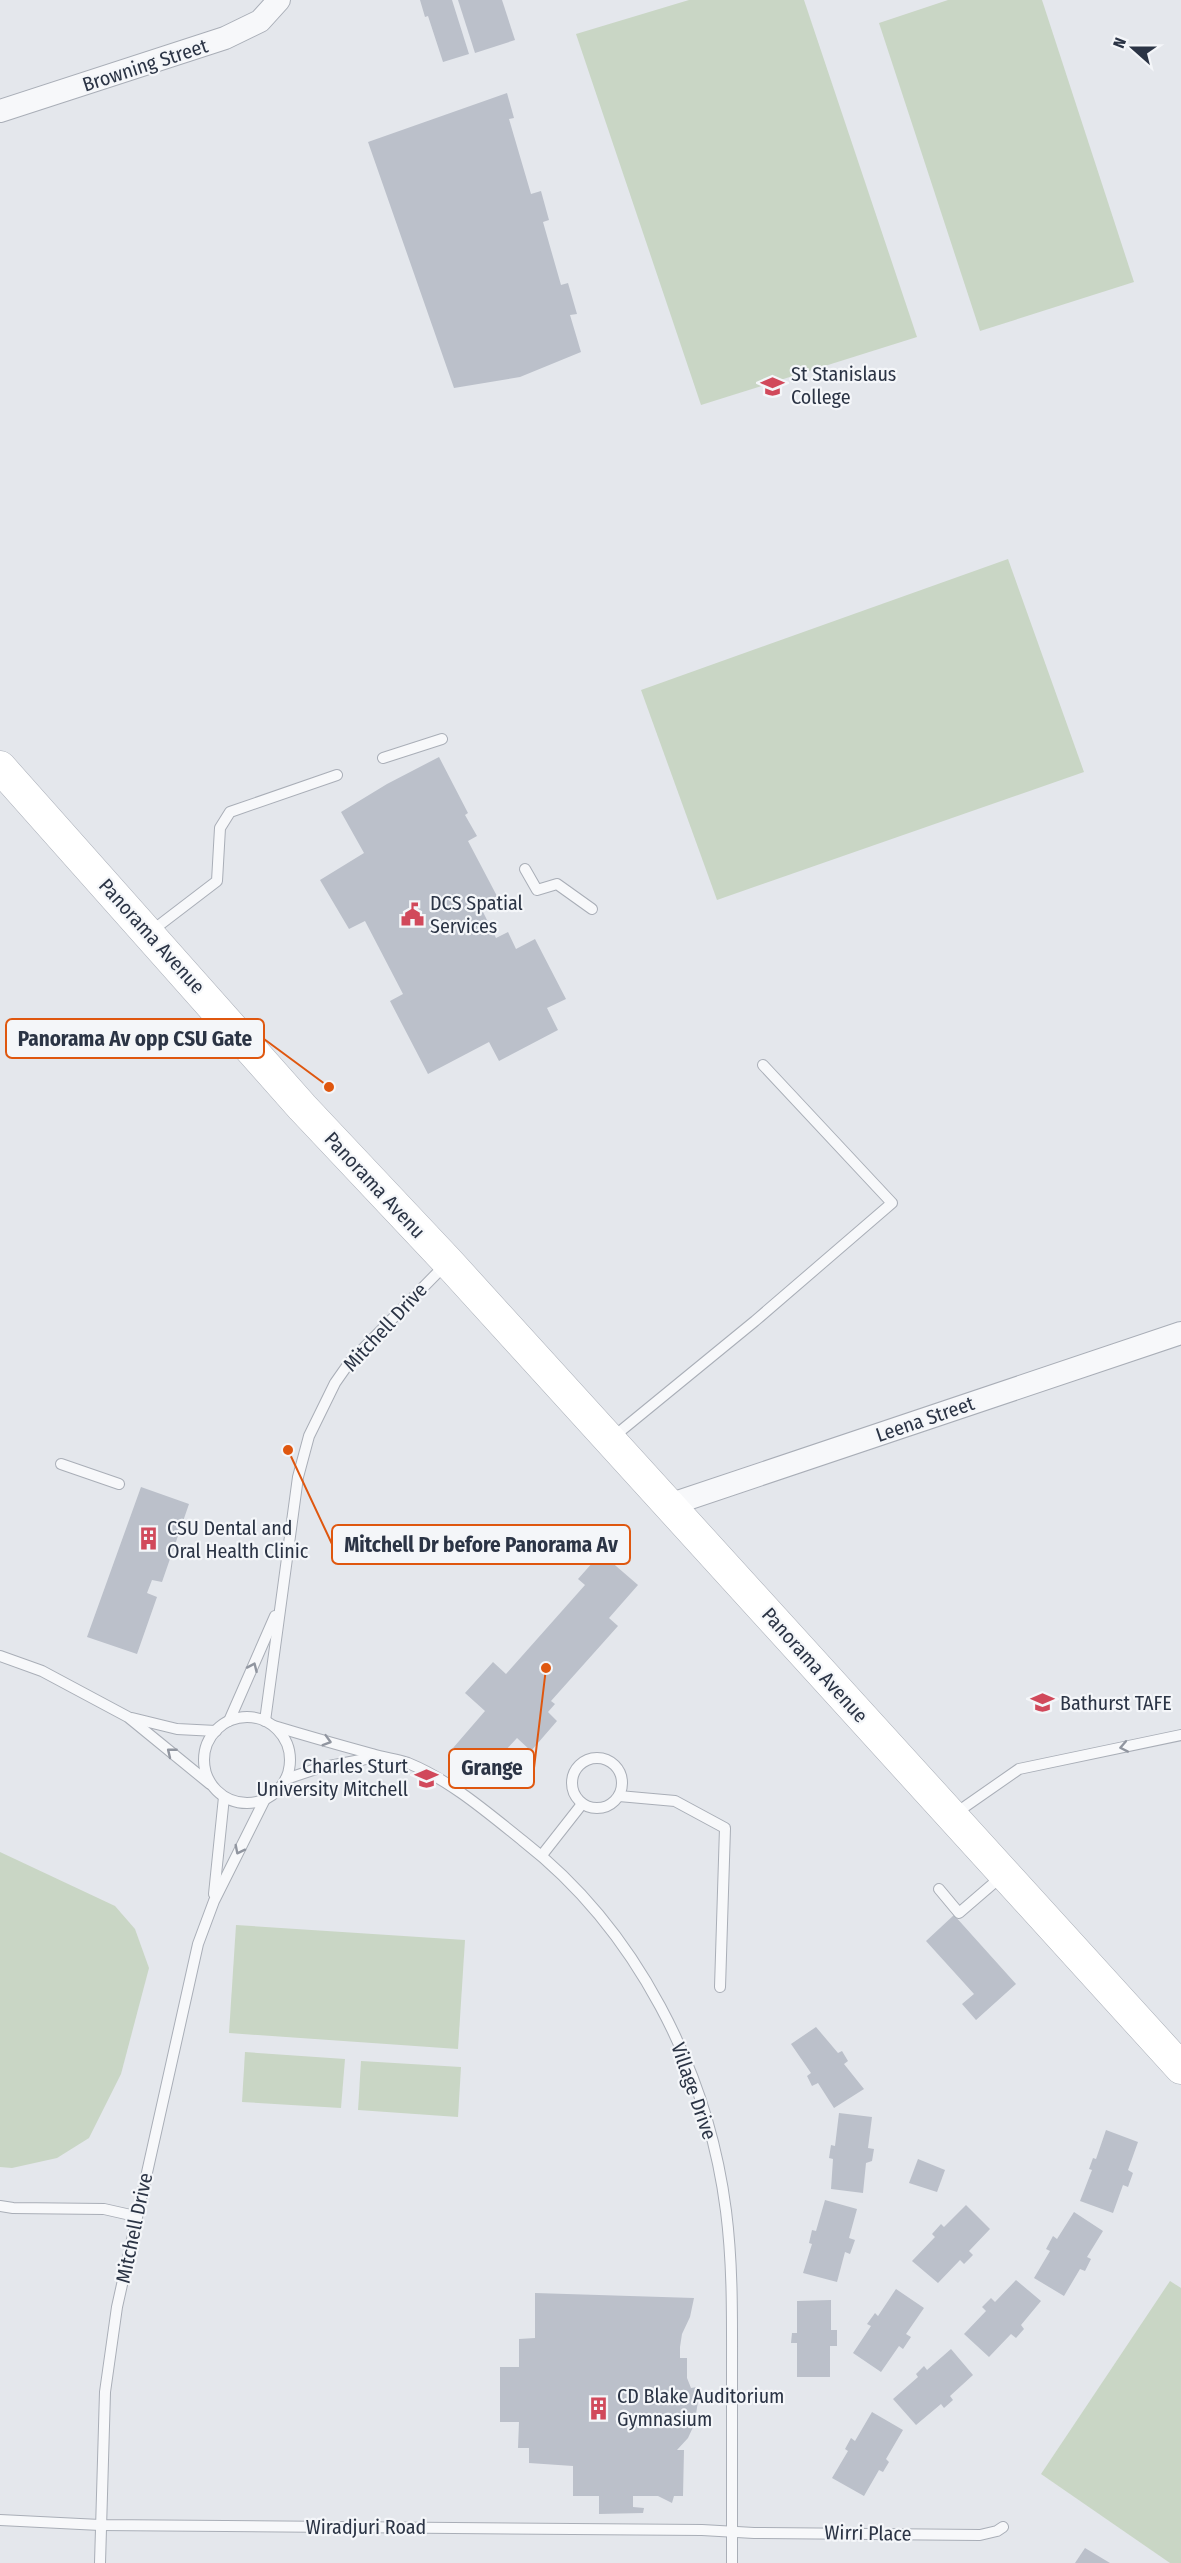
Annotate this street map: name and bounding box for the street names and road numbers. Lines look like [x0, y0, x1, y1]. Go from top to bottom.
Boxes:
street label: Browning Street [79, 33, 211, 97]
street label: Panorama Avenue [94, 874, 210, 998]
street label: Panorama Avenu [320, 1127, 430, 1243]
street label: Mitchell Drive [338, 1278, 432, 1376]
street label: Leena Street [873, 1391, 978, 1447]
street label: Panorama Avenue [757, 1603, 873, 1727]
street label: Village Drive [666, 2039, 722, 2143]
street label: Mitchell Drive [111, 2171, 157, 2285]
street label: Wiradjuri Road [306, 2515, 426, 2539]
street label: Wirri Place [824, 2520, 912, 2546]

